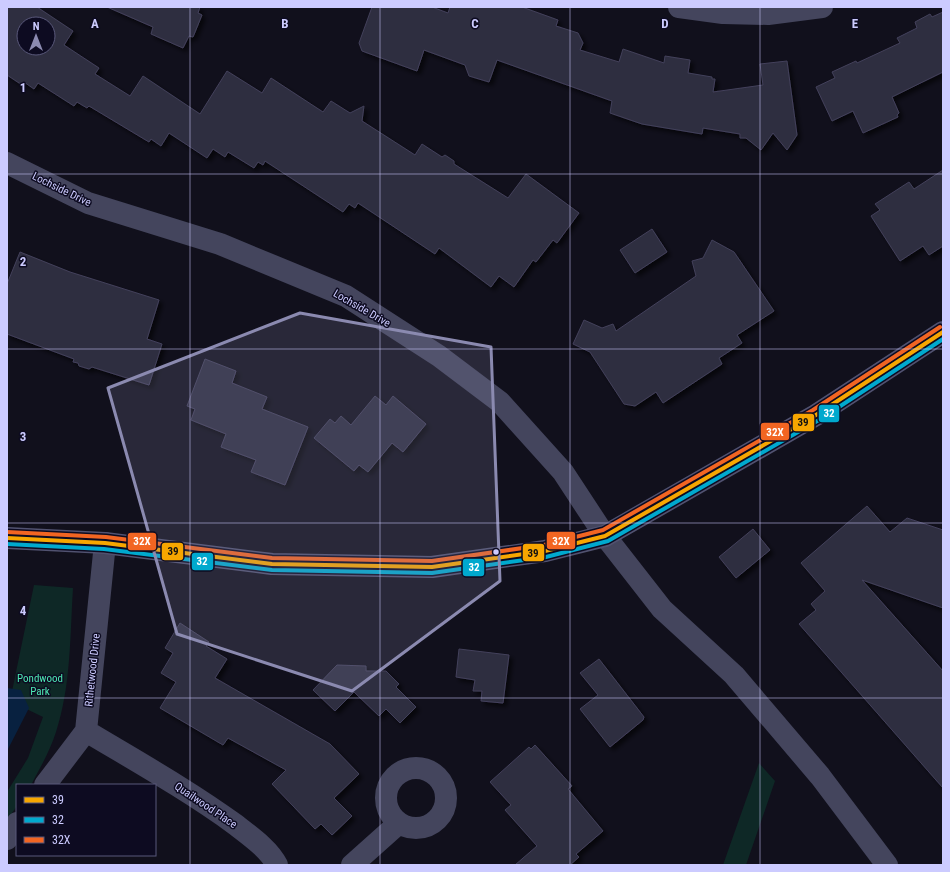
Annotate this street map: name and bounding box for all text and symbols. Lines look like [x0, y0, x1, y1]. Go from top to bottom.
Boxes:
north arrow [16, 16, 56, 56]
text: A [91, 16, 99, 31]
text: B [281, 16, 289, 31]
text: C [471, 16, 479, 31]
text: D [661, 16, 669, 31]
text: E [852, 16, 859, 31]
text: N [33, 20, 40, 33]
text: 1 [20, 80, 26, 95]
street label: Lochside Drive [30, 170, 93, 209]
text: 2 [20, 254, 27, 269]
street label: Lochside Drive [331, 287, 393, 330]
line badge: 32 [818, 404, 840, 423]
text: 32 [823, 407, 835, 420]
line badge: 39 [792, 413, 815, 432]
text: 39 [797, 416, 809, 429]
line badge: 32X [760, 422, 790, 441]
text: 32X [766, 426, 784, 439]
text: 3 [20, 429, 26, 444]
line badge: 32X [546, 531, 576, 550]
line badge: 32X [127, 532, 157, 551]
text: 32X [133, 535, 151, 548]
text: 32X [552, 535, 570, 548]
line badge: 39 [161, 542, 184, 561]
line badge: 39 [522, 543, 545, 562]
text: 39 [167, 545, 179, 558]
unlabelled marker [491, 547, 501, 557]
text: 39 [527, 547, 539, 560]
line badge: 32 [191, 552, 214, 571]
text: 32 [196, 555, 208, 568]
line badge: 32 [462, 558, 485, 577]
text: 32 [468, 561, 480, 574]
text: 4 [20, 603, 27, 618]
street label: Rithetwood Drive [82, 633, 103, 707]
park label: Pondwood Park [17, 672, 63, 698]
street label: Quailwood Place [172, 780, 239, 831]
legend [16, 784, 156, 856]
text: 39 [52, 793, 64, 807]
text: 32 [52, 813, 64, 827]
text: 32X [52, 833, 71, 847]

